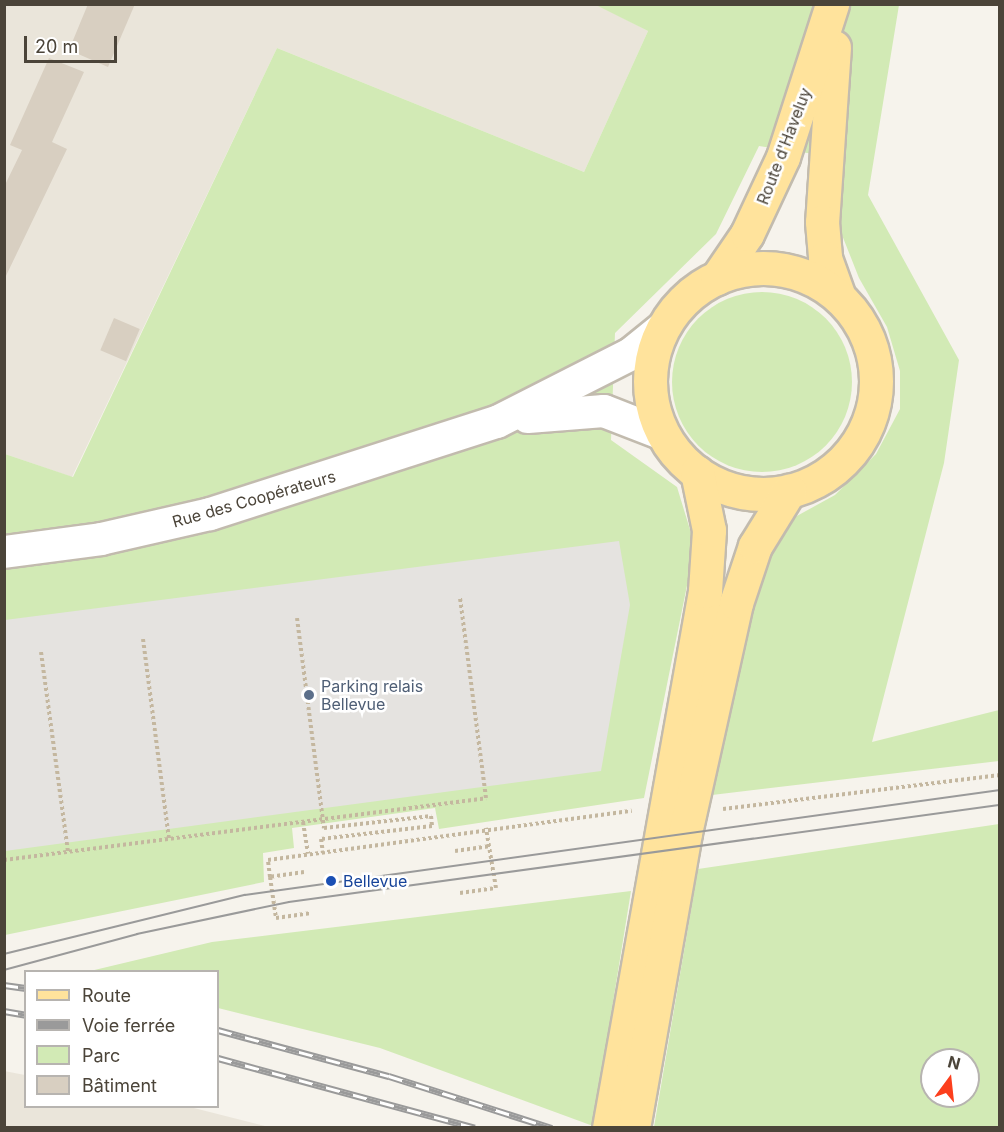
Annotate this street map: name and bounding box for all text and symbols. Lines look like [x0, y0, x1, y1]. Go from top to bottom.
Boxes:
scale bar [27, 24, 120, 62]
text: 20 m [35, 36, 78, 57]
street label: Route d'Haveluy [753, 85, 815, 207]
street label: Rue des Coopérateurs [170, 466, 338, 532]
place label: Parking relais Bellevue [321, 676, 423, 714]
marker: Parking relais Bellevue [302, 688, 316, 702]
place label: Bellevue [343, 871, 407, 891]
marker: Bellevue [324, 874, 338, 888]
legend [24, 970, 219, 1108]
text: Route [82, 985, 131, 1006]
text: Voie ferrée [82, 1015, 175, 1036]
text: Parc [82, 1045, 120, 1066]
north arrow [920, 1048, 980, 1108]
text: N [946, 1051, 963, 1074]
text: Bâtiment [82, 1075, 157, 1096]

